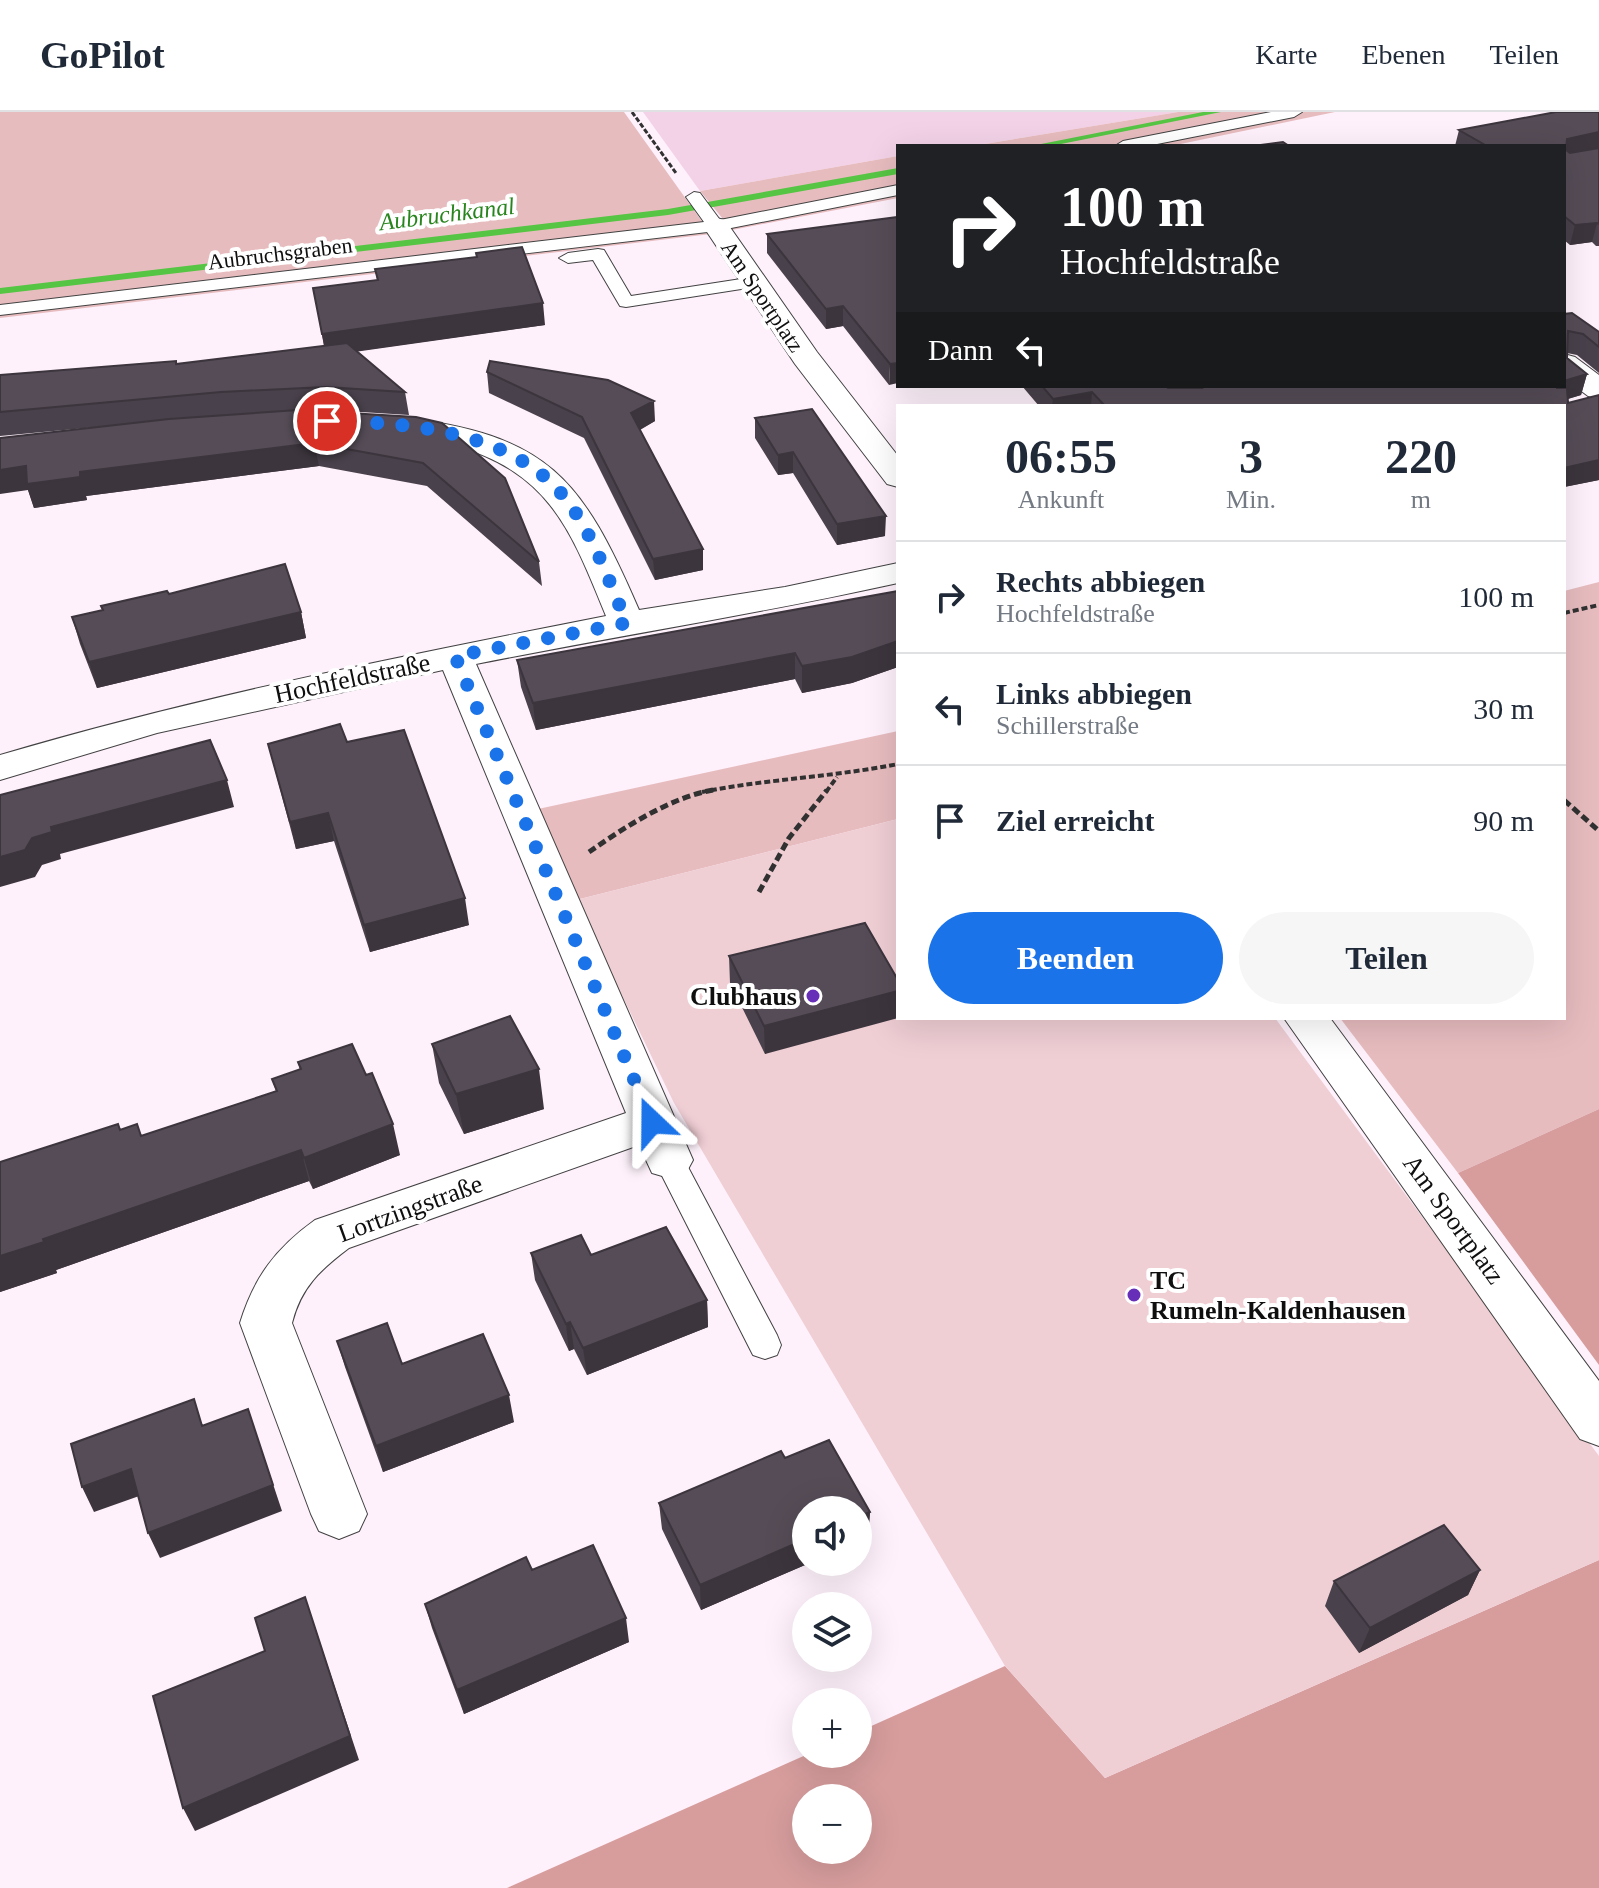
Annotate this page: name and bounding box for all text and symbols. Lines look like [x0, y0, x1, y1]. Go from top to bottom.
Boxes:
text: GoPilot [40, 34, 165, 76]
text: Karte [1255, 39, 1317, 70]
text: Ebenen [1361, 39, 1445, 70]
text: Teilen [1489, 39, 1559, 70]
icon: right [928, 176, 1032, 280]
text: 100 m [1060, 176, 1205, 238]
water label: Aubruchkanal [376, 193, 516, 235]
street label: Aubruchsgraben [206, 232, 354, 275]
street label: Am Sportplatz [716, 236, 809, 357]
text: Hochfeldstraße [1060, 242, 1280, 282]
icon: left [1009, 328, 1053, 372]
text: Dann [928, 333, 993, 366]
pin [293, 387, 361, 455]
icon: arrive [305, 399, 349, 443]
text: 06:55 [1005, 430, 1117, 483]
text: 3 [1239, 430, 1263, 483]
text: 220 [1385, 430, 1457, 483]
text: Ankunft [1018, 485, 1104, 514]
text: Min. [1226, 485, 1276, 514]
text: m [1411, 485, 1431, 514]
text: Rechts abbiegen [996, 565, 1205, 598]
icon: right [928, 575, 972, 619]
text: 100 m [1458, 580, 1534, 613]
text: Hochfeldstraße [996, 599, 1155, 628]
street label: Hochfeldstraße [271, 648, 433, 709]
text: Links abbiegen [996, 677, 1192, 710]
icon: left [928, 687, 972, 731]
text: 30 m [1473, 692, 1534, 725]
text: Schillerstraße [996, 711, 1139, 740]
icon: arrive [928, 799, 972, 843]
text: Ziel erreicht [996, 804, 1155, 837]
text: 90 m [1473, 804, 1534, 837]
button: Beenden [928, 912, 1223, 1004]
button: Teilen [1239, 912, 1534, 1004]
place label: Clubhaus [690, 982, 797, 1011]
marker: Clubhaus [804, 987, 822, 1005]
position arrow [610, 1080, 694, 1164]
street label: Am Sportplatz [1397, 1149, 1510, 1289]
street label: Lortzingstraße [334, 1169, 486, 1248]
place label: TC Rumeln-Kaldenhausen [1150, 1266, 1406, 1325]
marker: TC Rumeln-Kaldenhausen [1125, 1286, 1143, 1304]
map controls [792, 1496, 872, 1864]
button: sound [792, 1496, 872, 1576]
button: layers [792, 1592, 872, 1672]
button: + [792, 1688, 872, 1768]
button: − [792, 1784, 872, 1864]

